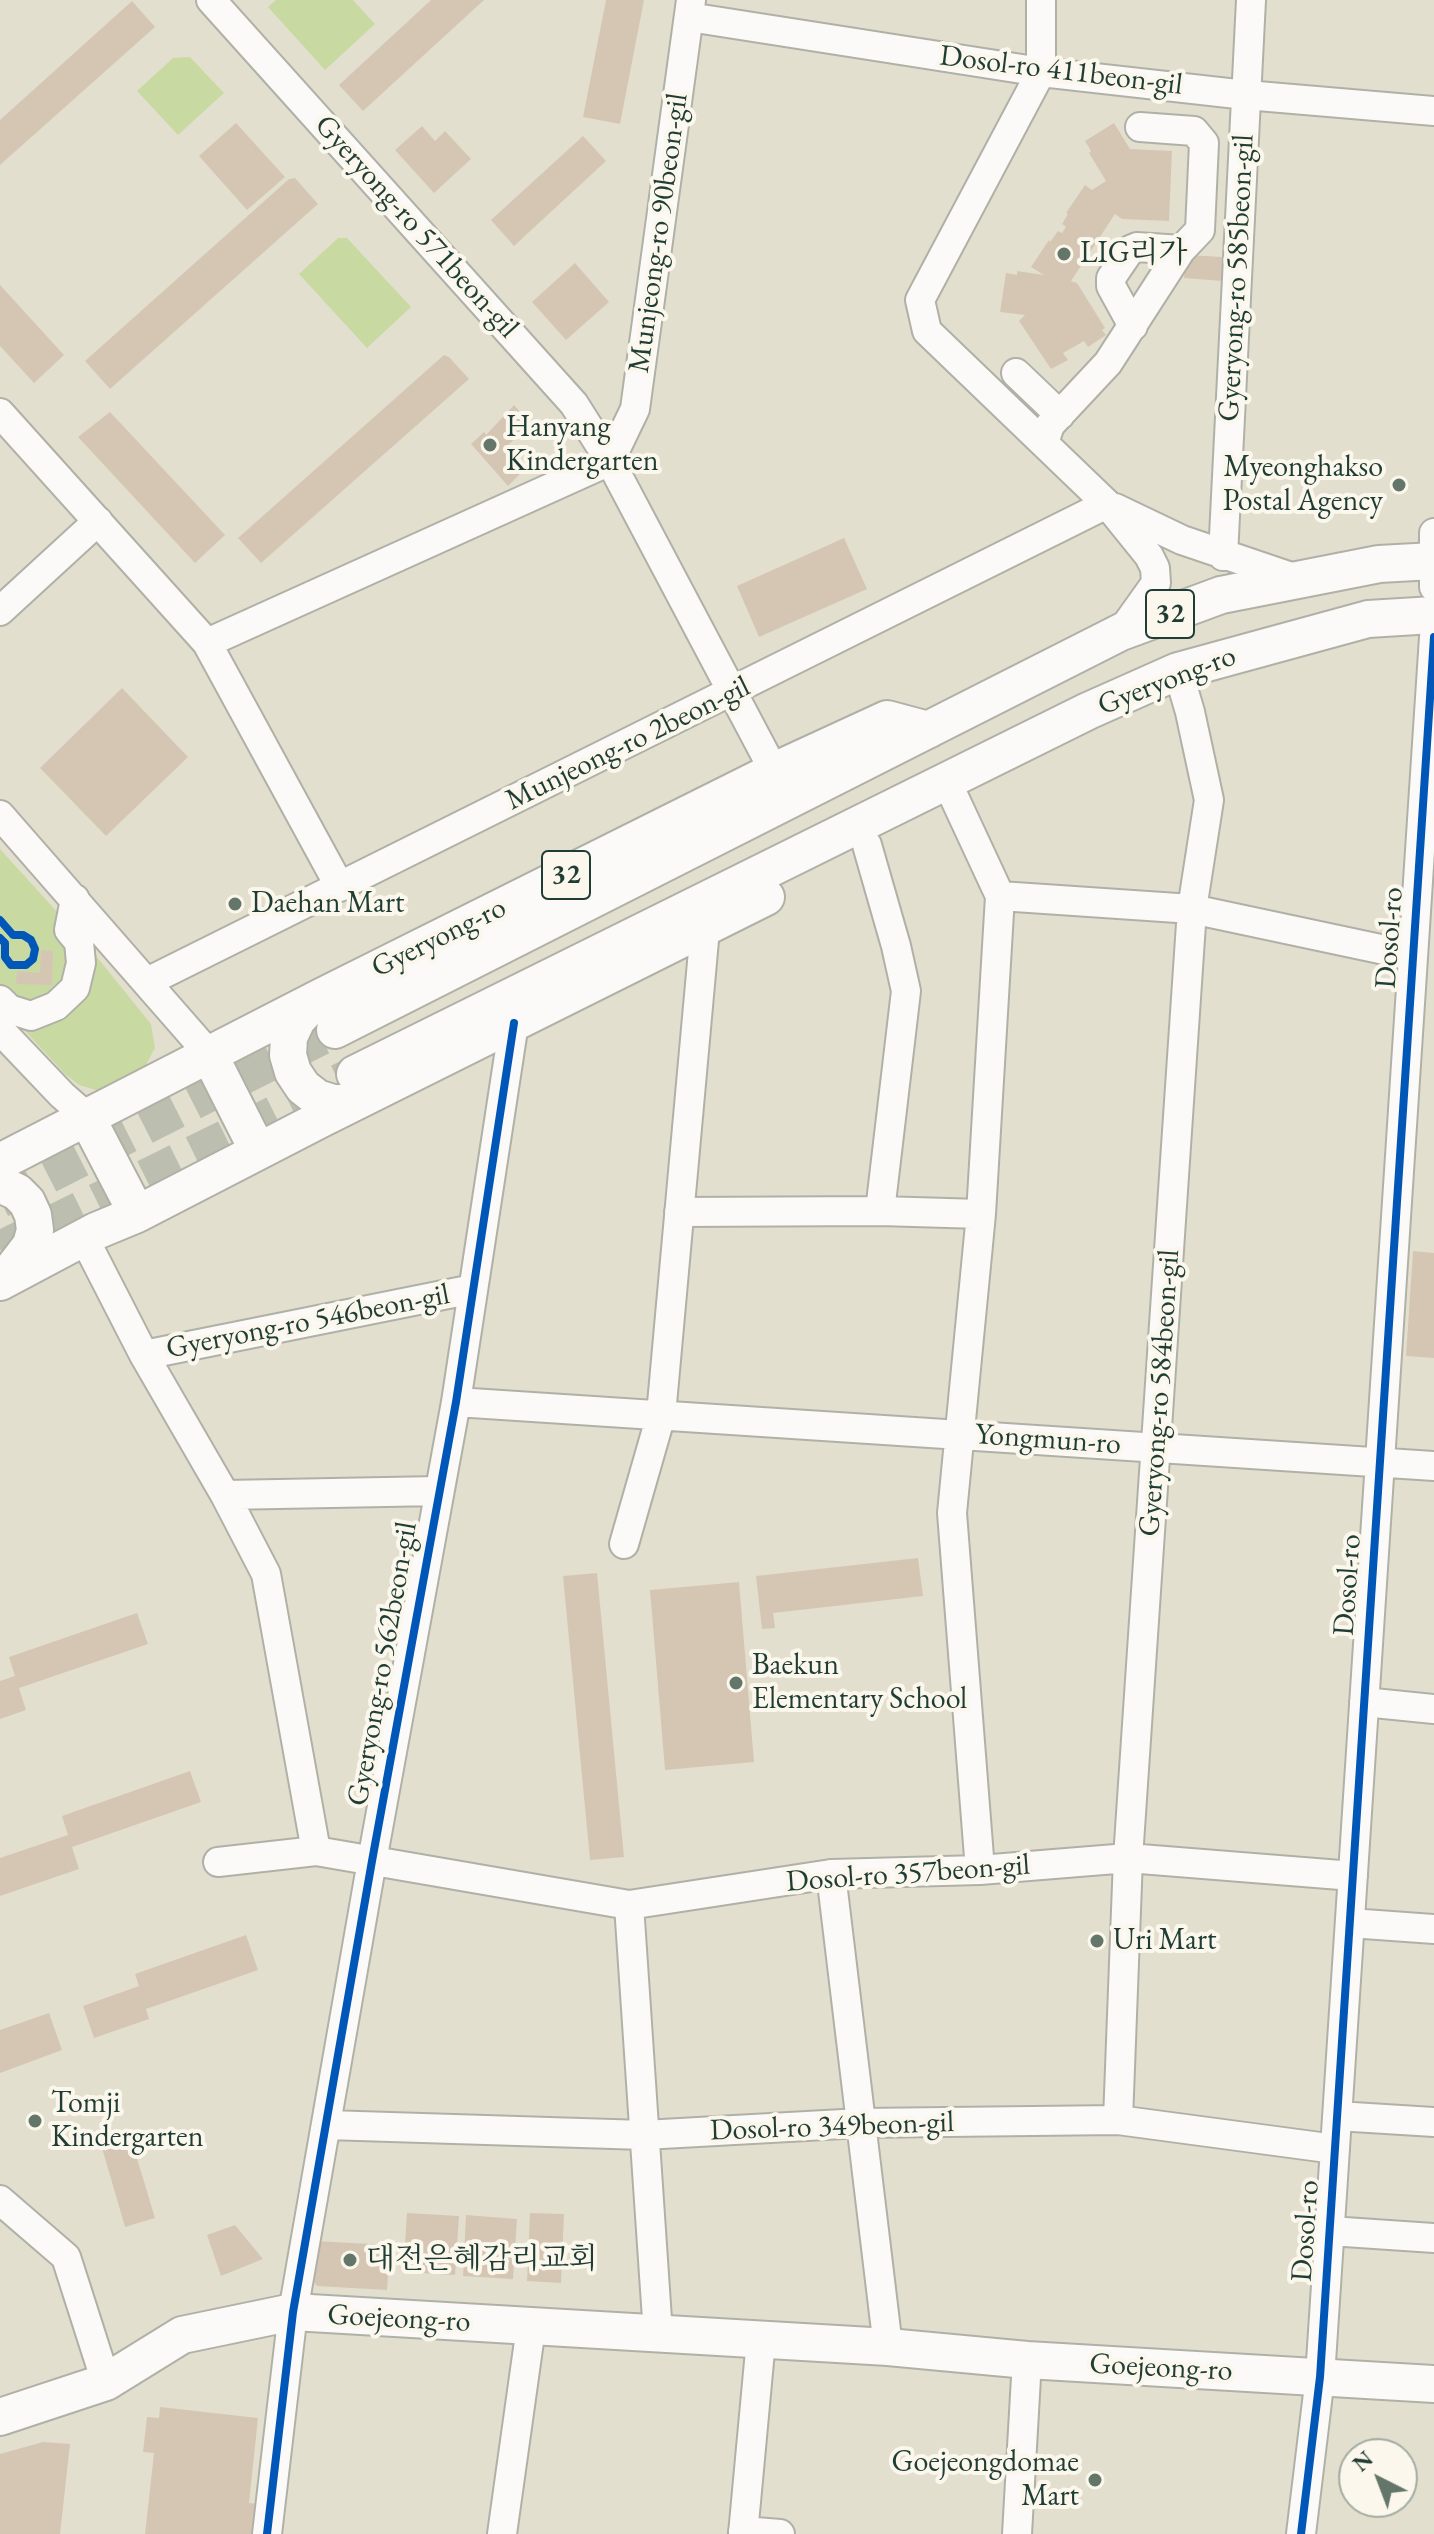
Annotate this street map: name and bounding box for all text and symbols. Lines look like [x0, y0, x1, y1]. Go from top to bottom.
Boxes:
street label: Dosol-ro 411beon-gil [938, 38, 1184, 104]
street label: Munjeong-ro 90beon-gil [622, 91, 696, 375]
street label: Gyeryong-ro 571beon-gil [306, 108, 526, 346]
street label: Gyeryong-ro 585beon-gil [1211, 133, 1263, 423]
place label: LIG리가 [1080, 236, 1188, 272]
marker: LIG리가 [1055, 245, 1073, 263]
place label: Hanyang Kindergarten [506, 410, 659, 480]
marker: Hanyang Kindergarten [481, 436, 499, 454]
place label: Myeonghakso Postal Agency [1223, 450, 1383, 520]
marker: Myeonghakso Postal Agency [1390, 476, 1408, 494]
road number: 32 [1146, 590, 1194, 638]
street label: Gyeryong-ro [1093, 638, 1241, 724]
street label: Munjeong-ro 2beon-gil [500, 669, 756, 819]
road number: 32 [542, 851, 590, 899]
place label: Daehan Mart [251, 886, 404, 922]
street label: Dosol-ro [1368, 886, 1412, 990]
street label: Gyeryong-ro [366, 890, 512, 986]
marker: Daehan Mart [226, 895, 244, 913]
street label: Gyeryong-ro 584beon-gil [1132, 1248, 1188, 1538]
street label: Gyeryong-ro 546beon-gil [163, 1277, 453, 1367]
street label: Yongmun-ro [974, 1417, 1122, 1463]
street label: Gyeryong-ro 562beon-gil [340, 1519, 426, 1809]
street label: Dosol-ro [1326, 1533, 1370, 1637]
place label: Baekun Elementary School [752, 1648, 967, 1718]
marker: Baekun Elementary School [727, 1674, 745, 1692]
street label: Dosol-ro 357beon-gil [785, 1848, 1031, 1900]
place label: Uri Mart [1113, 1923, 1216, 1959]
marker: Uri Mart [1088, 1932, 1106, 1950]
place label: Tomji Kindergarten [51, 2086, 204, 2156]
street label: Dosol-ro 349beon-gil [709, 2105, 955, 2149]
marker: Tomji Kindergarten [26, 2112, 44, 2130]
street label: Dosol-ro [1284, 2179, 1328, 2283]
place label: 대전은혜감리교회 [366, 2242, 598, 2278]
marker: 대전은혜감리교회 [341, 2251, 359, 2269]
street label: Goejeong-ro [326, 2297, 472, 2341]
street label: Goejeong-ro [1088, 2346, 1234, 2390]
north arrow [1338, 2438, 1418, 2518]
place label: Goejeongdomae Mart [892, 2445, 1079, 2516]
text: N [1347, 2445, 1379, 2478]
marker: Goejeongdomae Mart [1086, 2471, 1104, 2489]

